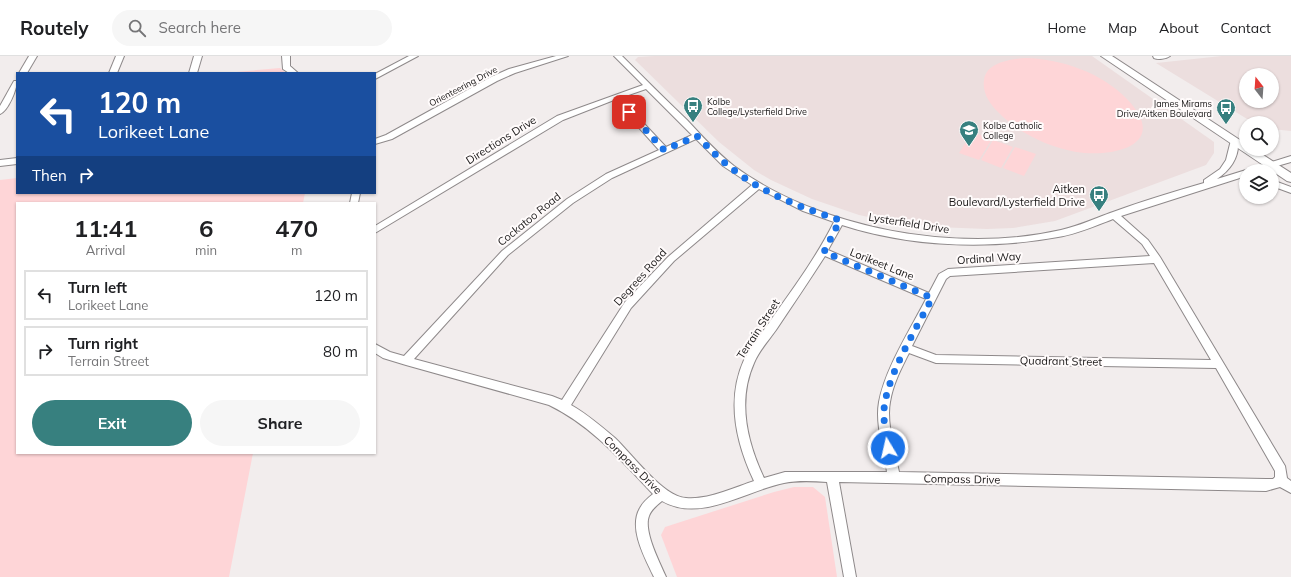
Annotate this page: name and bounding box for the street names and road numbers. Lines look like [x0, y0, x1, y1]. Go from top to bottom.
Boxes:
street label: Orienteering Drive [427, 63, 499, 109]
street label: Directions Drive [463, 113, 539, 167]
street label: Cockatoo Road [495, 189, 563, 249]
street label: Lysterfield Drive [868, 210, 950, 236]
street label: Lorikeet Lane [848, 245, 916, 283]
street label: Degrees Road [611, 246, 669, 308]
street label: Ordinal Way [957, 249, 1022, 267]
street label: Terrain Street [733, 296, 783, 362]
street label: Quadrant Street [1020, 353, 1102, 369]
street label: Compass Drive [601, 433, 665, 497]
street label: Compass Drive [924, 471, 1000, 487]

